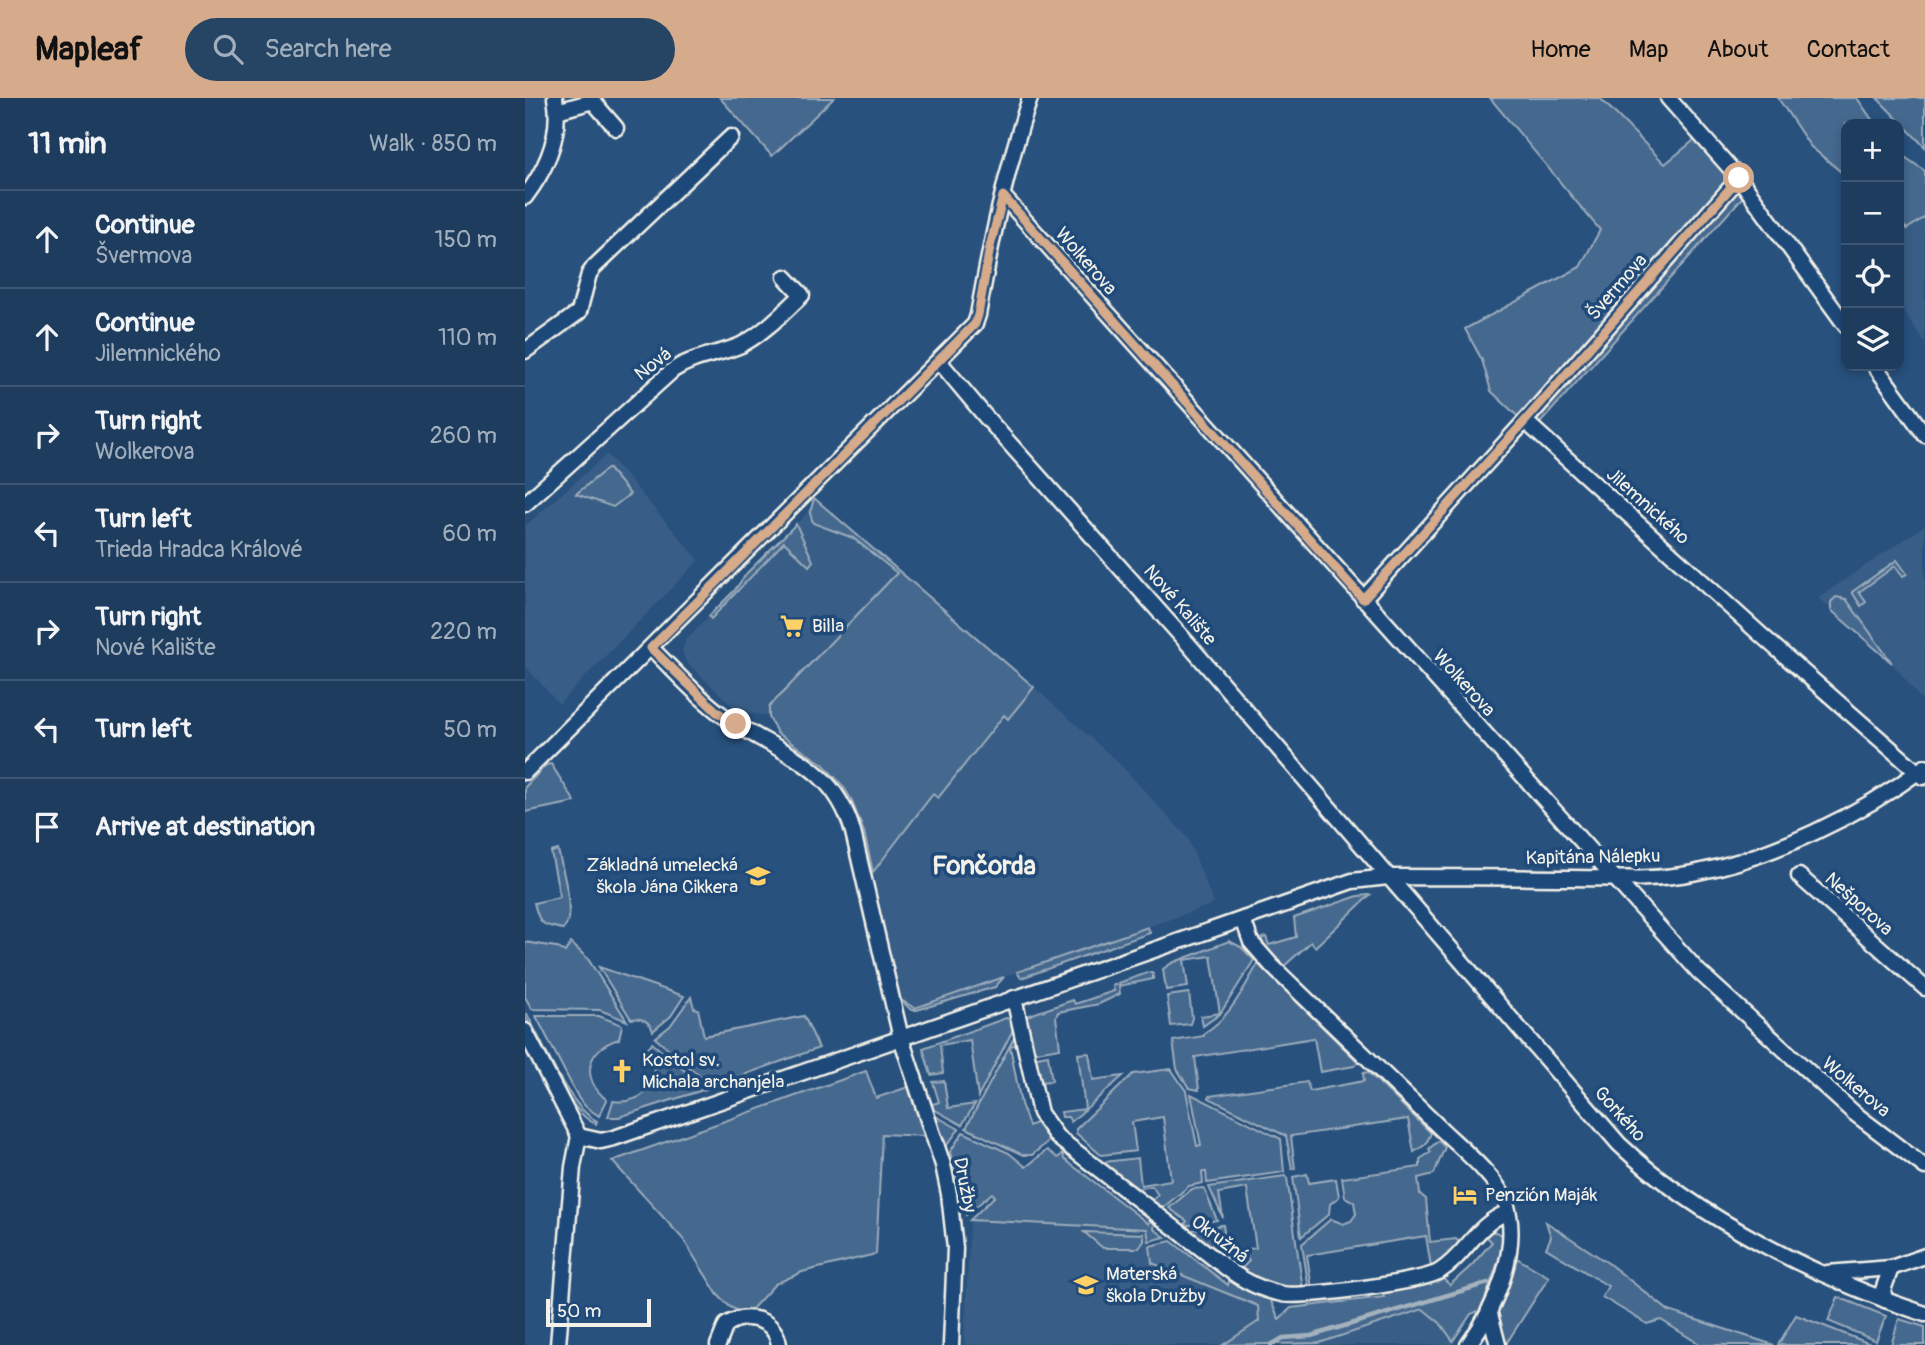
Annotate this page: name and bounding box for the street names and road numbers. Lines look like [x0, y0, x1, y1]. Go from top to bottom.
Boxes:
street label: Wolkerova [1050, 222, 1122, 300]
street label: Švermova [1582, 249, 1653, 325]
street label: Nová [630, 342, 676, 386]
street label: Jilemnického [1601, 462, 1695, 550]
street label: Nové Kalište [1138, 560, 1222, 651]
street label: Wolkerova [1428, 644, 1501, 722]
street label: Kapitána Nálepku [1525, 844, 1661, 870]
street label: Nešporova [1820, 867, 1898, 941]
street label: Wolkerova [1817, 1051, 1895, 1123]
street label: Gorkého [1589, 1081, 1651, 1147]
street label: Družby [948, 1155, 982, 1215]
street label: Okružná [1186, 1210, 1254, 1268]

